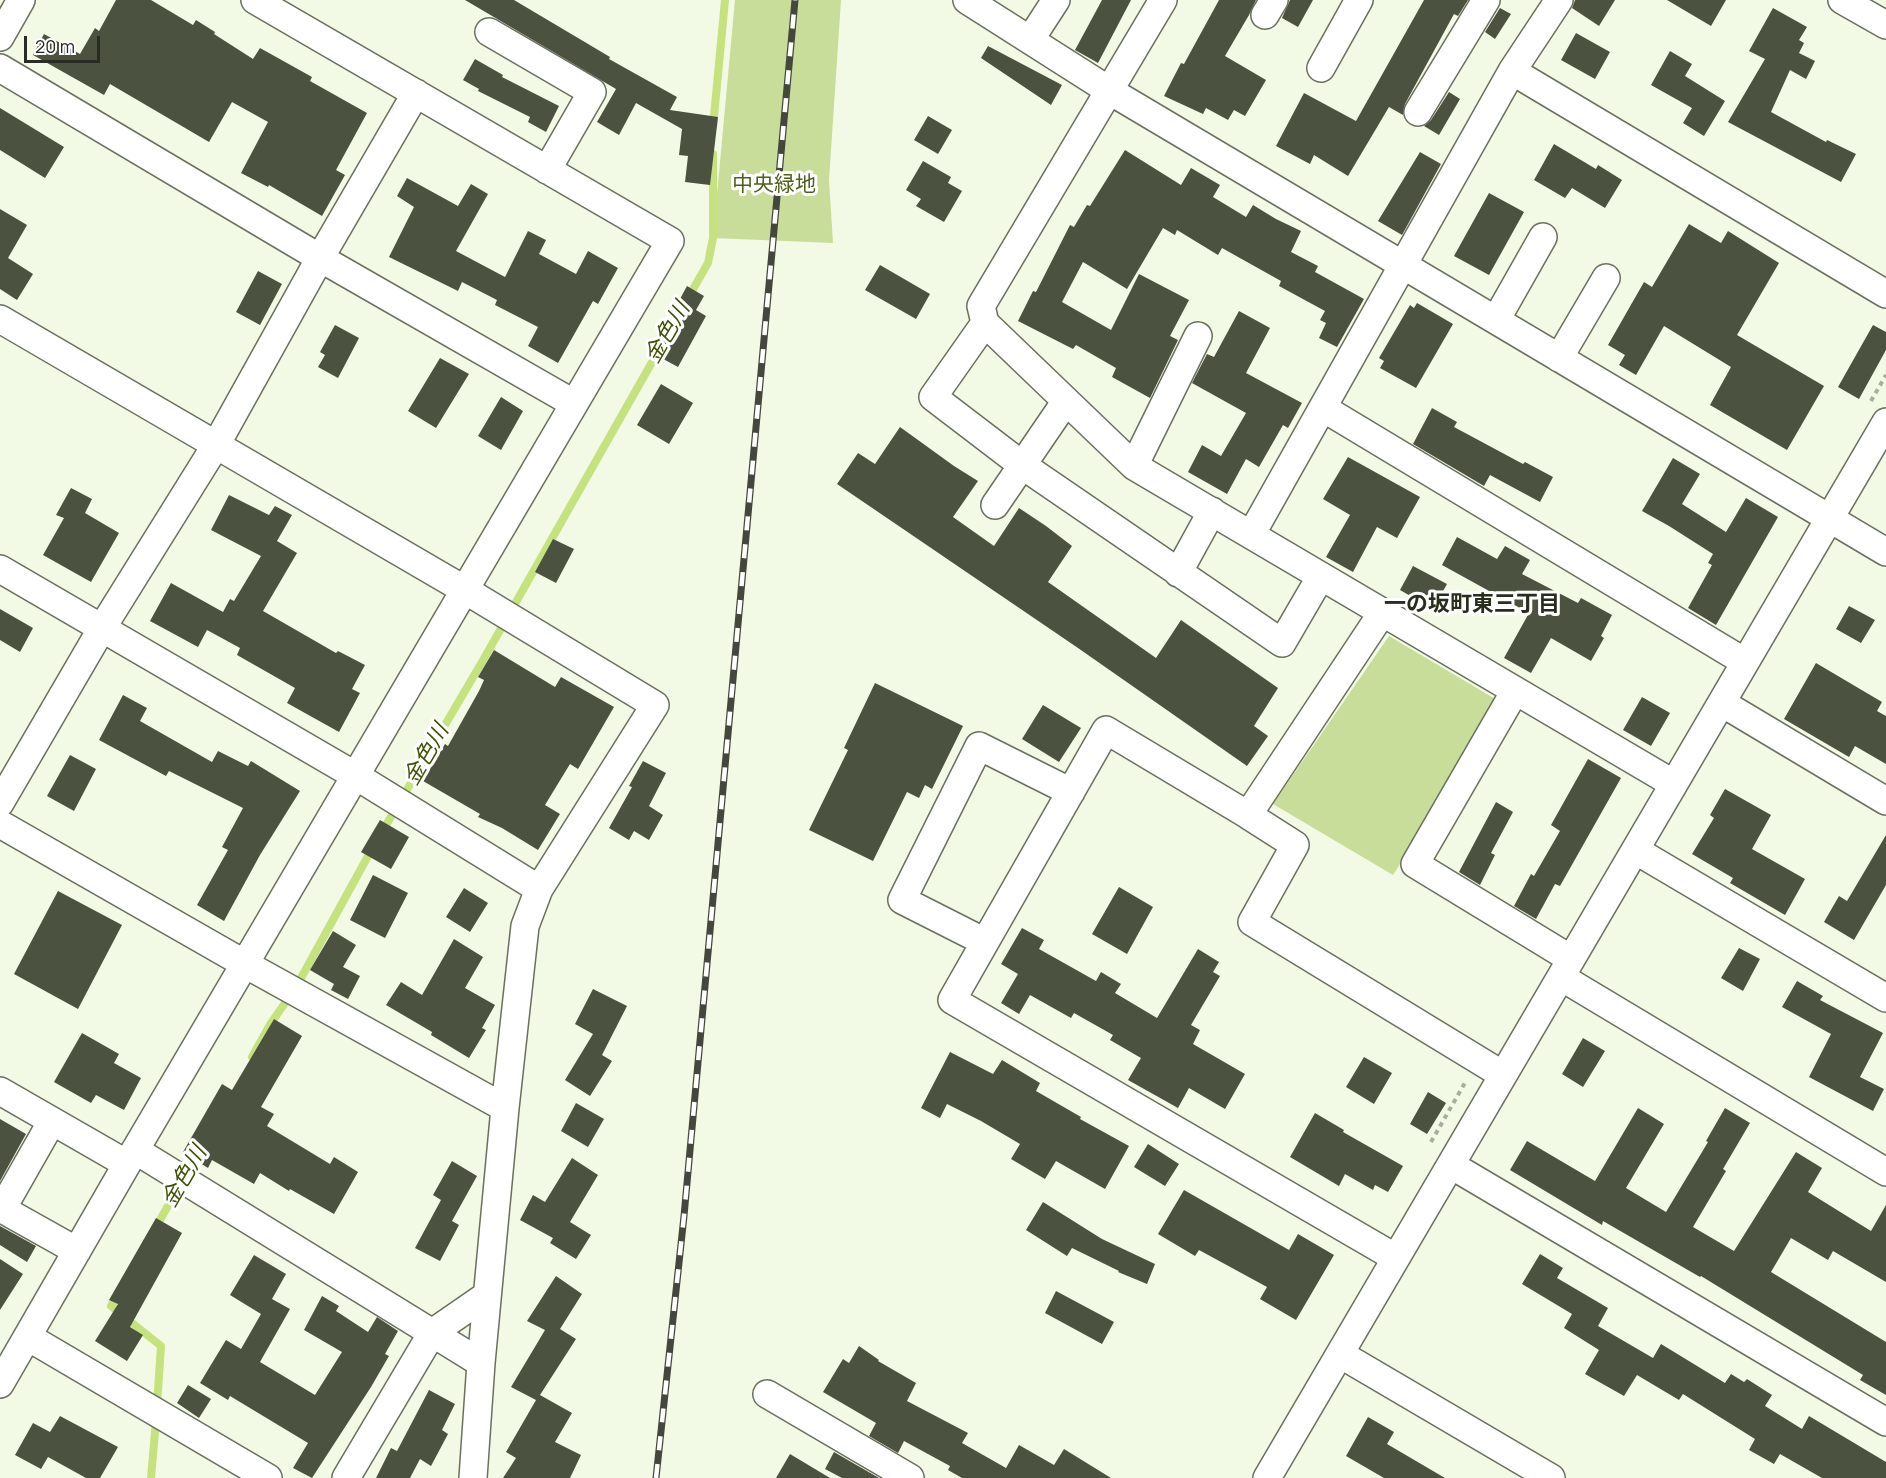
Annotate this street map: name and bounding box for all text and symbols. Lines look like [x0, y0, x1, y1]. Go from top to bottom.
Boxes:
scale bar [27, 24, 104, 62]
text: 20 m [35, 34, 75, 58]
park label: 中央緑地 [732, 172, 816, 198]
water label: 金色川 [640, 298, 696, 368]
district label: 一の坂町東三丁目 [1384, 592, 1560, 618]
water label: 金色川 [399, 720, 455, 790]
water label: 金色川 [157, 1142, 213, 1212]

